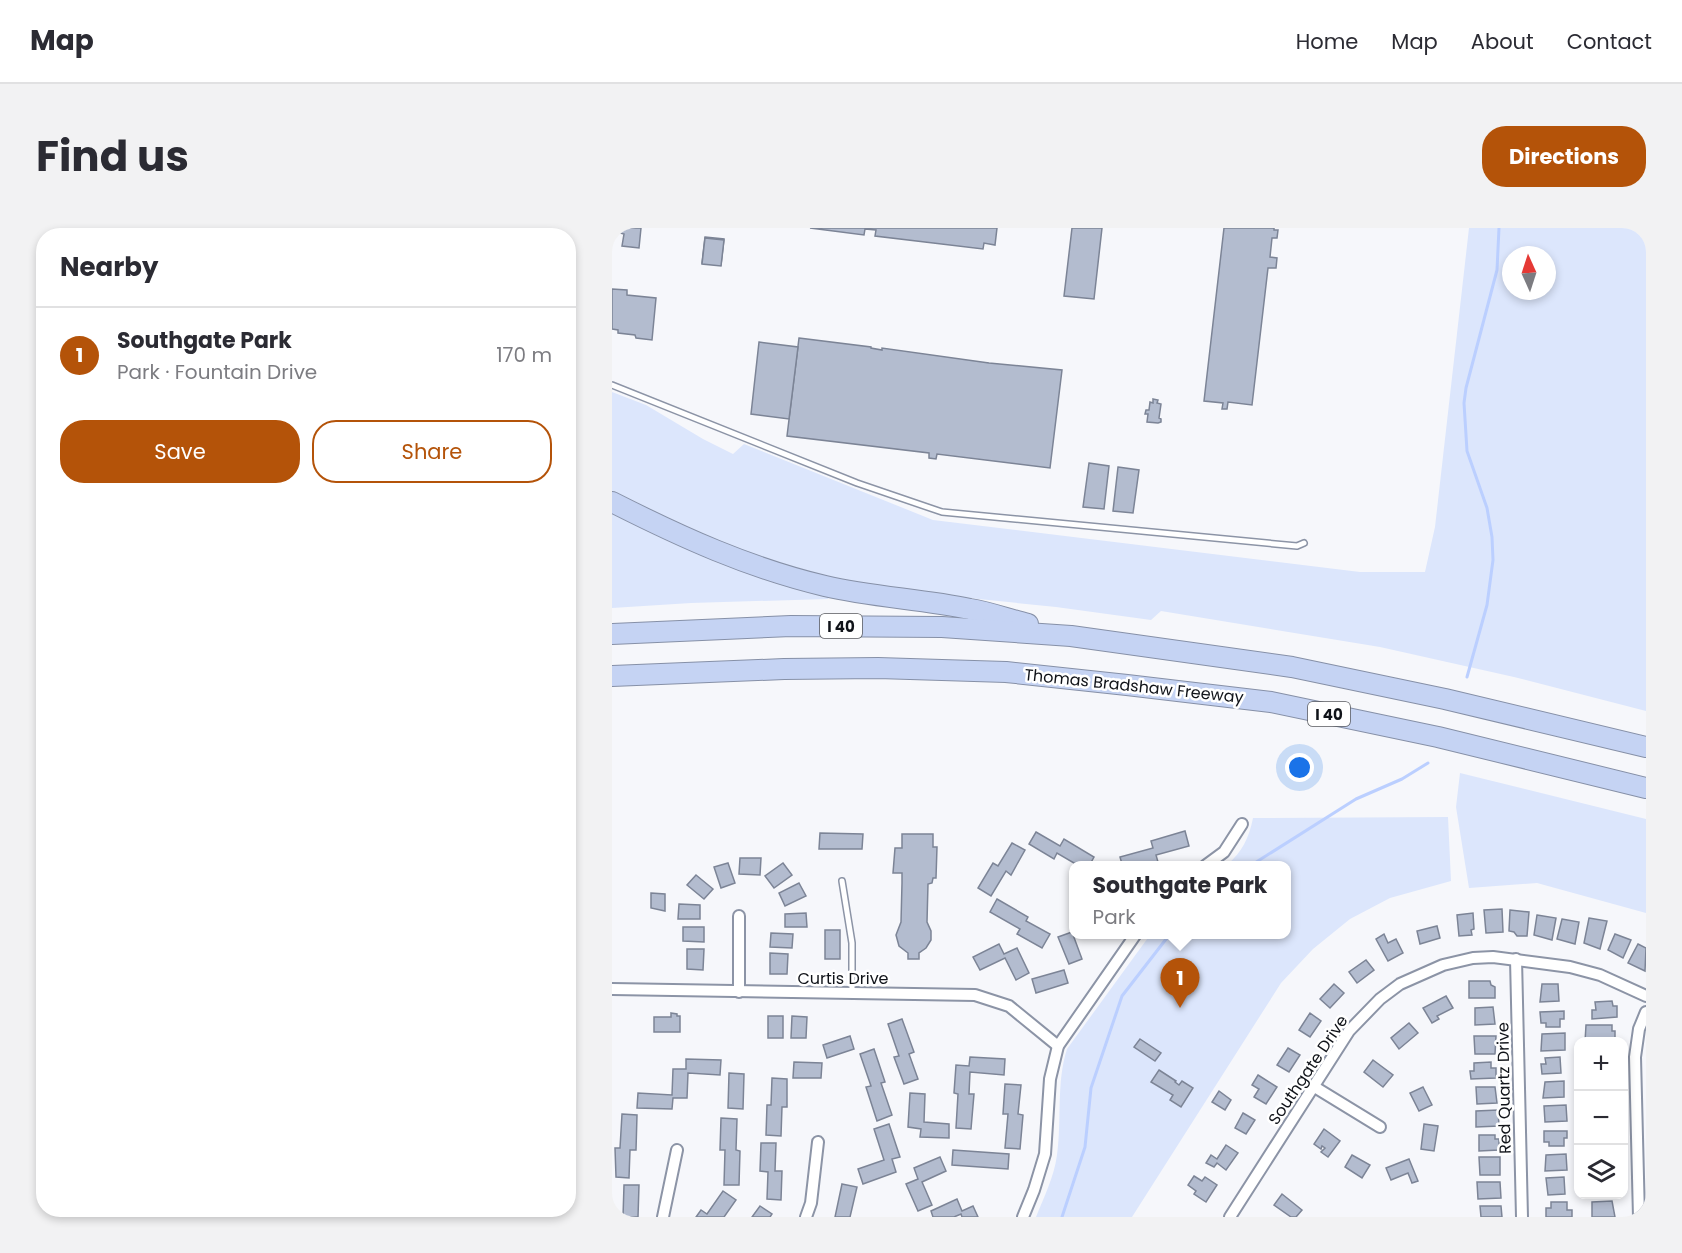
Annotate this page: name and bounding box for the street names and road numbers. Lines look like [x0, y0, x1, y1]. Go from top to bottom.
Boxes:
road number: I 40 [820, 614, 862, 638]
street label: Thomas Bradshaw Freeway [1023, 663, 1245, 709]
road number: I 40 [1308, 702, 1350, 726]
street label: Curtis Drive [797, 967, 889, 990]
street label: Southgate Drive [1263, 1011, 1353, 1129]
street label: Red Quartz Drive [1491, 1022, 1517, 1154]

